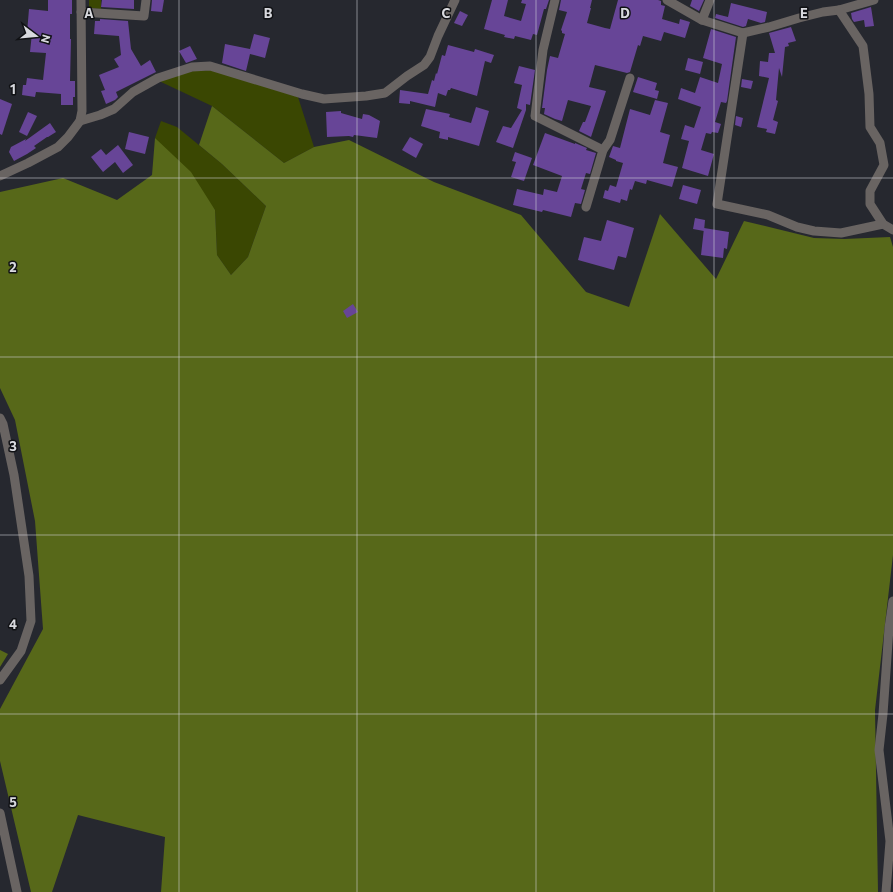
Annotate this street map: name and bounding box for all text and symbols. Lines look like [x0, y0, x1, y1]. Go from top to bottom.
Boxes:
text: A [84, 5, 94, 21]
text: B [264, 5, 273, 21]
text: C [442, 5, 451, 21]
text: D [620, 5, 630, 21]
text: E [800, 5, 808, 21]
north arrow [16, 16, 56, 56]
text: N [39, 33, 53, 45]
text: 1 [10, 81, 16, 97]
text: 2 [9, 259, 17, 275]
text: 3 [9, 438, 17, 454]
text: 4 [9, 616, 17, 632]
text: 5 [9, 794, 17, 810]

